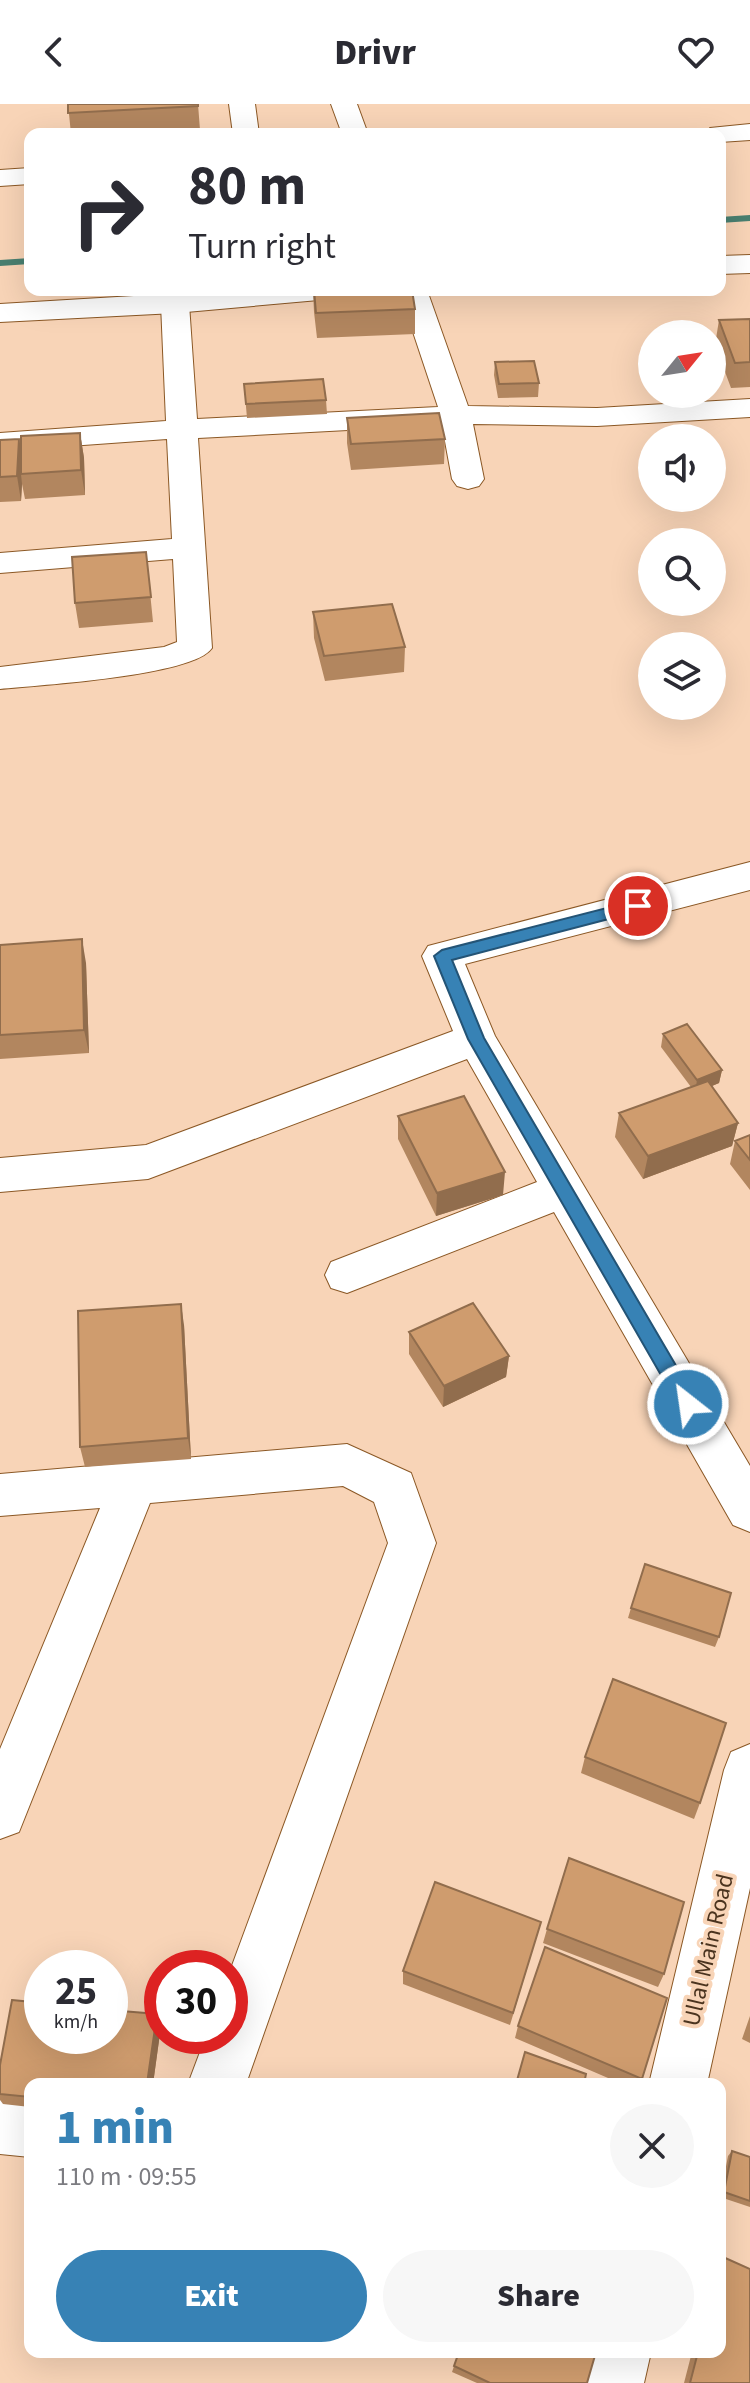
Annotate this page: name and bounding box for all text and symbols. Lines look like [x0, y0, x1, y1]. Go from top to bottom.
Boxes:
text: Drivr [334, 27, 416, 78]
icon: back [32, 30, 76, 74]
icon: heart [674, 30, 718, 74]
text: 80 m [188, 147, 306, 226]
icon: right [56, 160, 160, 264]
text: Turn right [188, 221, 336, 272]
north arrow [638, 320, 726, 408]
map controls [638, 320, 726, 720]
button: sound [638, 424, 726, 512]
button: search [638, 528, 726, 616]
button: layers [638, 632, 726, 720]
pin [604, 872, 672, 940]
icon: arrive [616, 884, 660, 928]
position arrow [646, 1362, 730, 1446]
street label: Ullal Main Road [674, 1870, 743, 2030]
speed limit sign: 30 [144, 1950, 248, 2054]
text: 25 [55, 1963, 97, 2020]
text: km/h [54, 2008, 98, 2036]
text: 1 min [56, 2094, 174, 2162]
button: close [610, 2104, 694, 2188]
text: 110 m · 09:55 [56, 2158, 197, 2195]
button: Exit [56, 2250, 367, 2342]
button: Share [383, 2250, 694, 2342]

